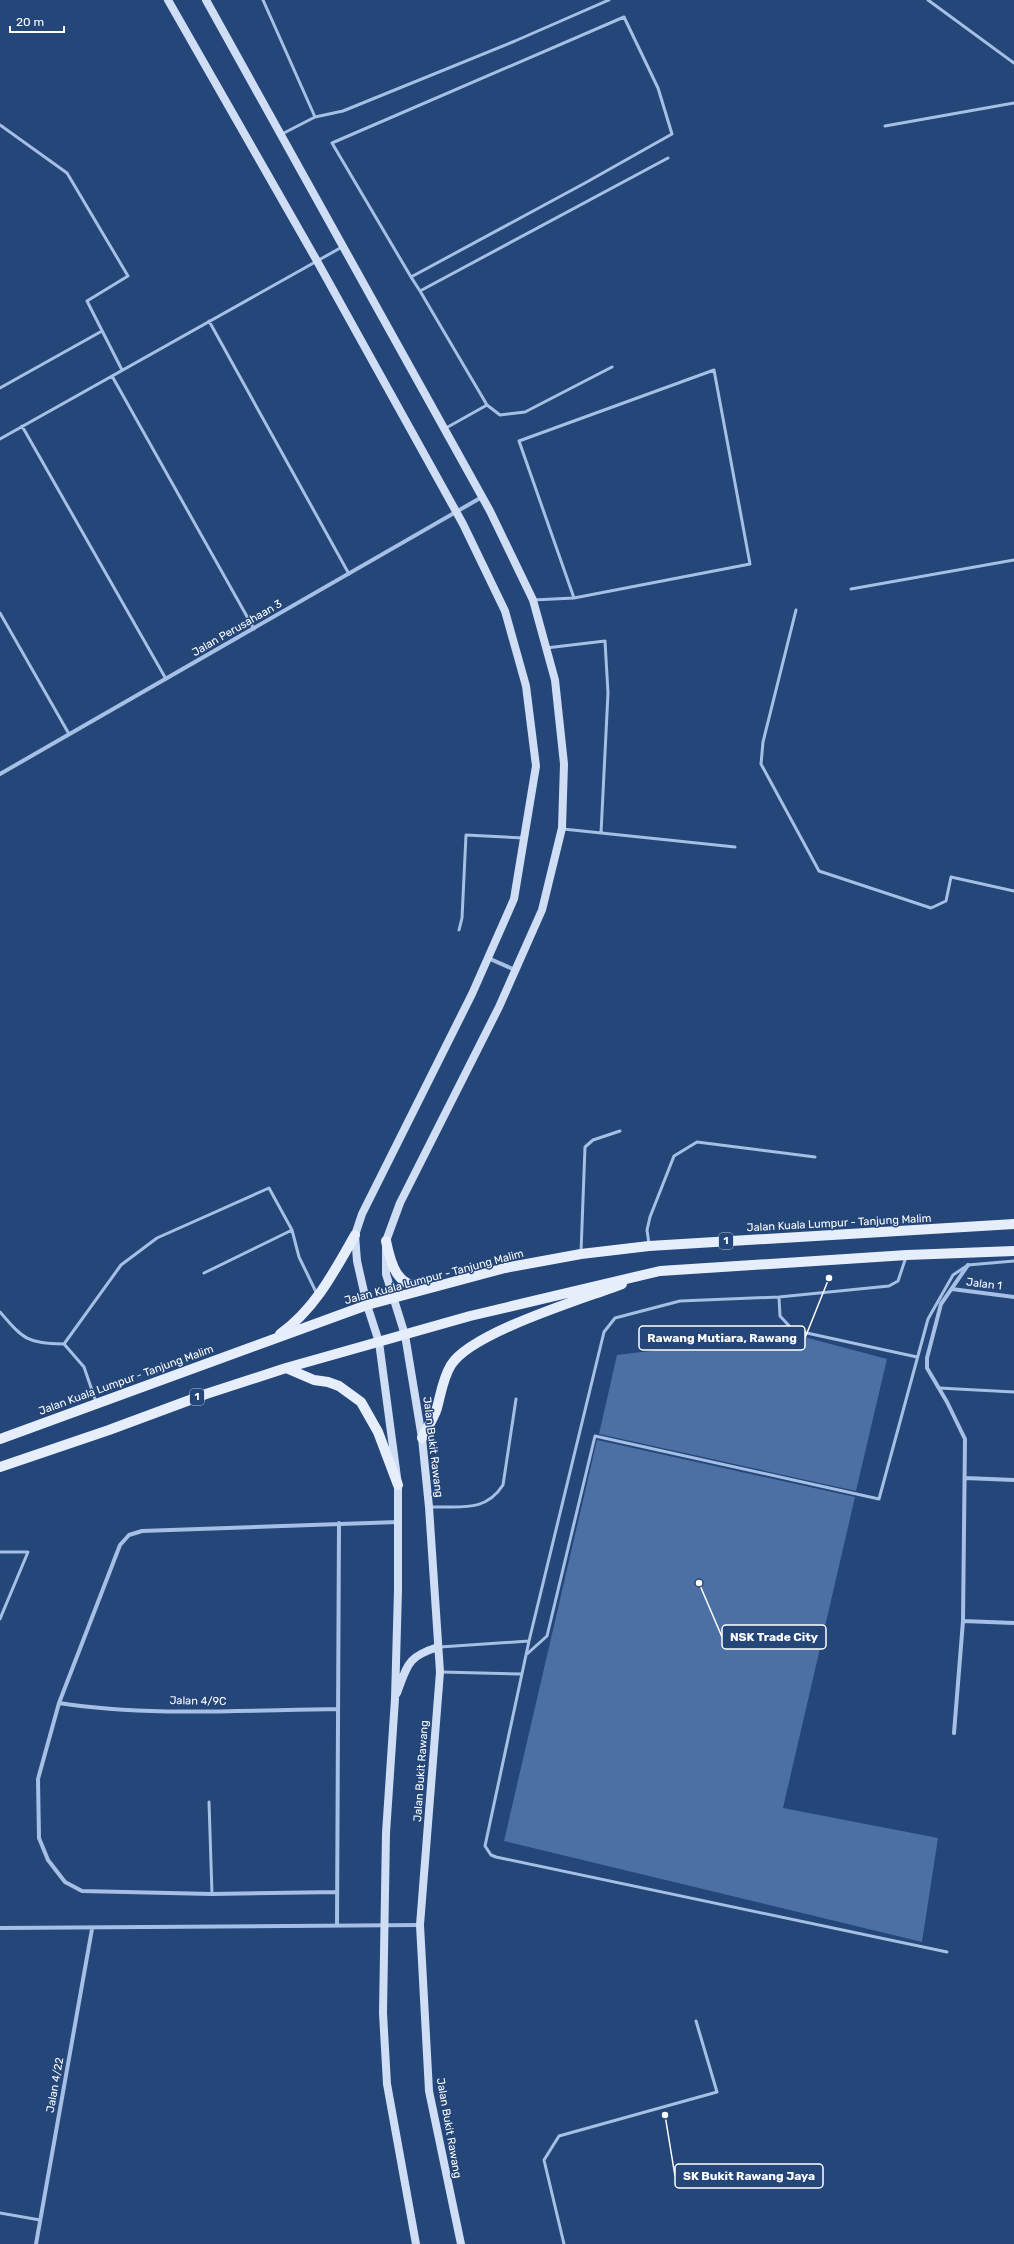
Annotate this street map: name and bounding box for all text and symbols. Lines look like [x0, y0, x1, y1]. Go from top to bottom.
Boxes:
scale bar [10, 8, 64, 34]
text: 20 m [16, 15, 44, 29]
street label: Jalan Perusahaan 3 [190, 597, 285, 659]
street label: Jalan Kuala Lumpur - Tanjung Malim [746, 1212, 932, 1234]
road number: 1 [719, 1233, 733, 1249]
street label: Jalan Kuala Lumpur - Tanjung Malim [343, 1247, 525, 1307]
street label: Jalan 1 [965, 1275, 1003, 1293]
callout: Rawang Mutiara, Rawang [639, 1326, 805, 1350]
text: Rawang Mutiara, Rawang [647, 1331, 797, 1345]
street label: Jalan Kuala Lumpur - Tanjung Malim [37, 1342, 215, 1418]
road number: 1 [190, 1389, 204, 1405]
street label: Jalan Bukit Rawang [420, 1396, 446, 1498]
callout: NSK Trade City [722, 1625, 826, 1649]
text: NSK Trade City [730, 1630, 818, 1644]
street label: Jalan 4/9C [169, 1694, 227, 1708]
street label: Jalan Bukit Rawang [411, 1720, 431, 1822]
street label: Jalan 4/22 [44, 2056, 66, 2114]
street label: Jalan Bukit Rawang [434, 2077, 464, 2179]
callout: SK Bukit Rawang Jaya [675, 2164, 823, 2188]
text: SK Bukit Rawang Jaya [683, 2169, 815, 2183]

